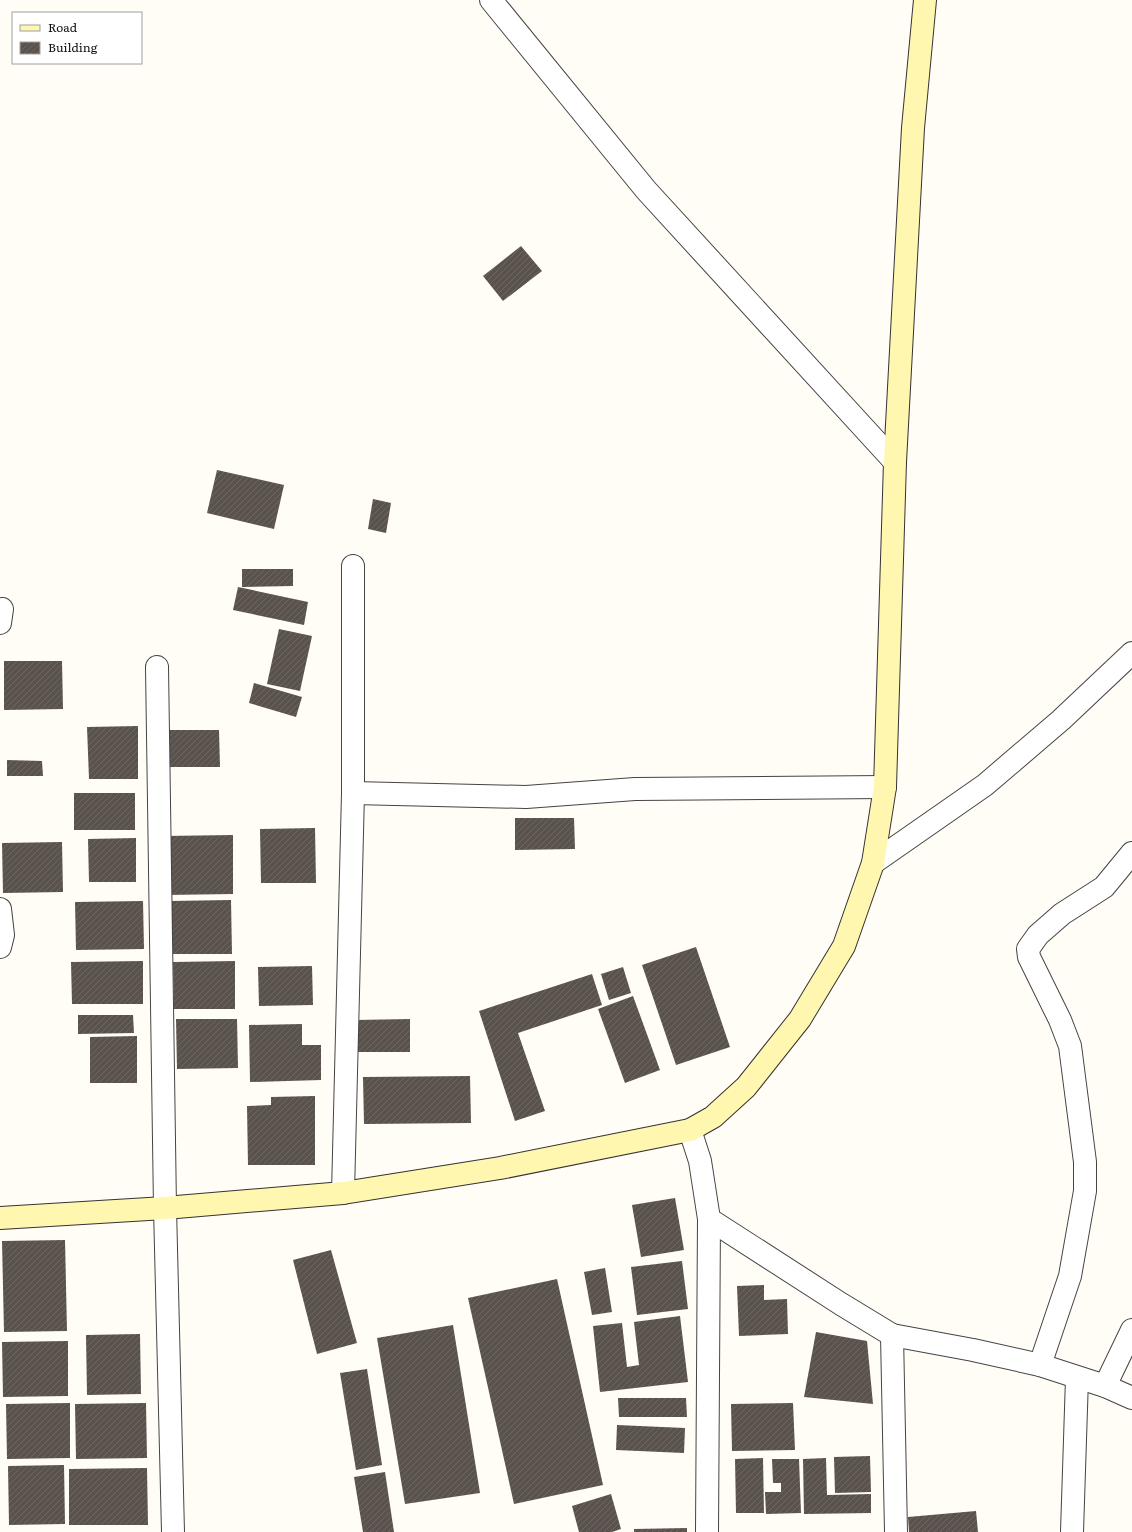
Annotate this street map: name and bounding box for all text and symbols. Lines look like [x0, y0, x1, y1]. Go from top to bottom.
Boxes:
legend [12, 12, 142, 64]
text: Road [48, 18, 78, 36]
text: Building [48, 38, 98, 56]

